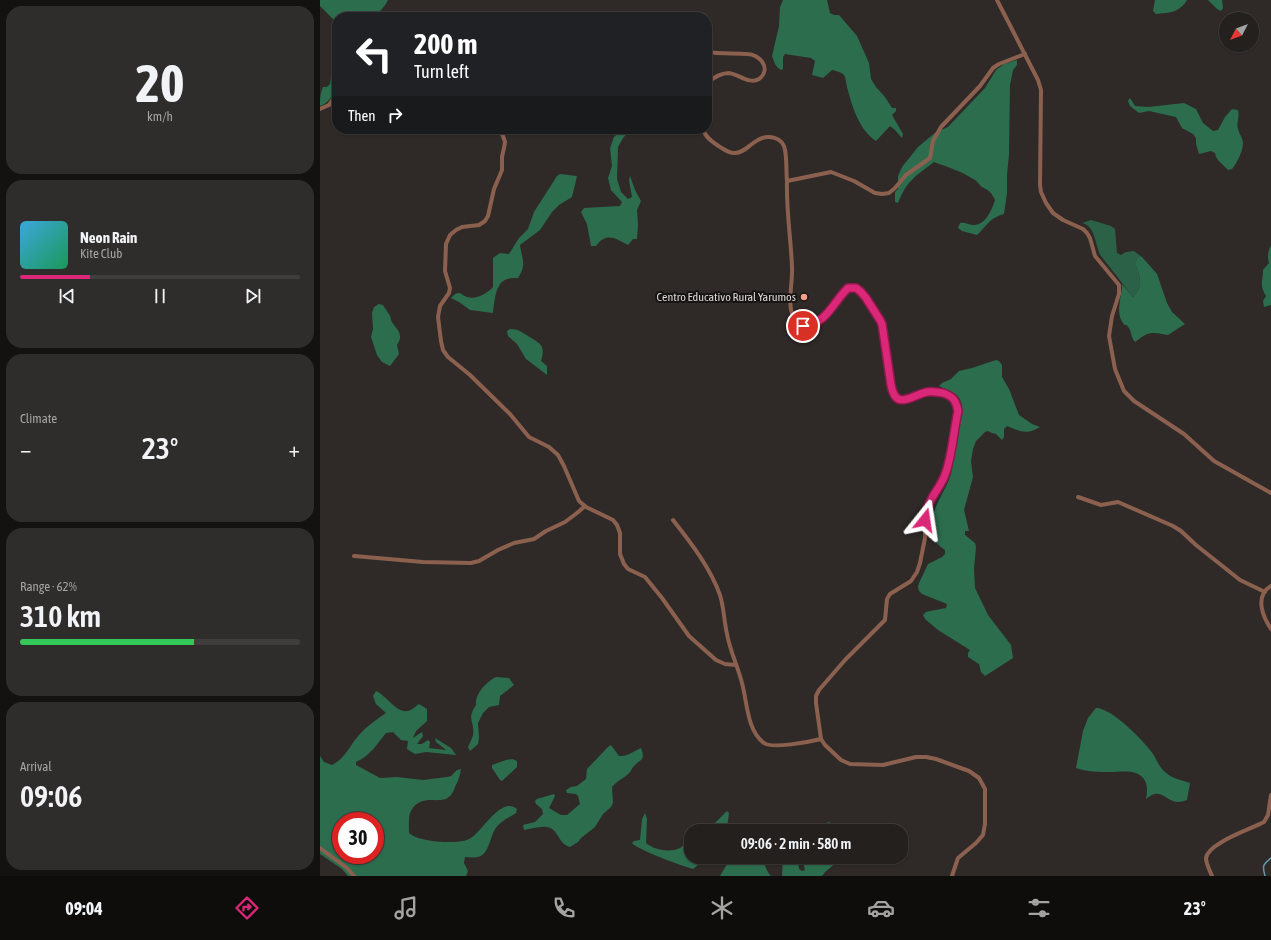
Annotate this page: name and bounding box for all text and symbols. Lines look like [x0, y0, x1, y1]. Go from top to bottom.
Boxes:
north arrow [1219, 12, 1259, 52]
map controls [1219, 12, 1259, 52]
icon: left [348, 28, 400, 80]
text: 200 m [414, 28, 477, 60]
text: 20 [136, 53, 184, 113]
text: Turn left [414, 61, 469, 82]
icon: right [384, 104, 406, 126]
text: Then [348, 107, 376, 124]
text: km/h [147, 109, 173, 124]
text: Neon Rain [80, 229, 137, 246]
text: Kite Club [80, 246, 122, 261]
icon: previous [56, 285, 78, 307]
icon: pause [149, 285, 171, 307]
icon: next [242, 285, 264, 307]
place label: Centro Educativo Rural Yarumos [657, 290, 796, 304]
marker: Centro Educativo Rural Yarumos [799, 292, 809, 302]
pin [786, 309, 820, 343]
icon: arrive [792, 315, 814, 337]
text: Climate [20, 411, 57, 426]
text: 23° [142, 431, 178, 465]
text: − [20, 436, 31, 462]
text: + [289, 436, 300, 462]
position arrow [904, 499, 946, 541]
text: Range · 62% [20, 579, 77, 594]
text: 310 km [20, 599, 101, 633]
text: Arrival [20, 759, 52, 774]
text: 09:06 [20, 779, 82, 813]
speed limit sign: 30 [332, 812, 384, 864]
text: 09:06 · 2 min · 580 m [741, 835, 851, 852]
icon: directions [233, 894, 261, 922]
icon: music [392, 894, 420, 922]
icon: phone [550, 894, 578, 922]
icon: climate [708, 894, 736, 922]
icon: car [867, 894, 895, 922]
icon: filters [1025, 894, 1053, 922]
text: 09:04 [65, 898, 103, 919]
text: 23° [1184, 898, 1206, 919]

